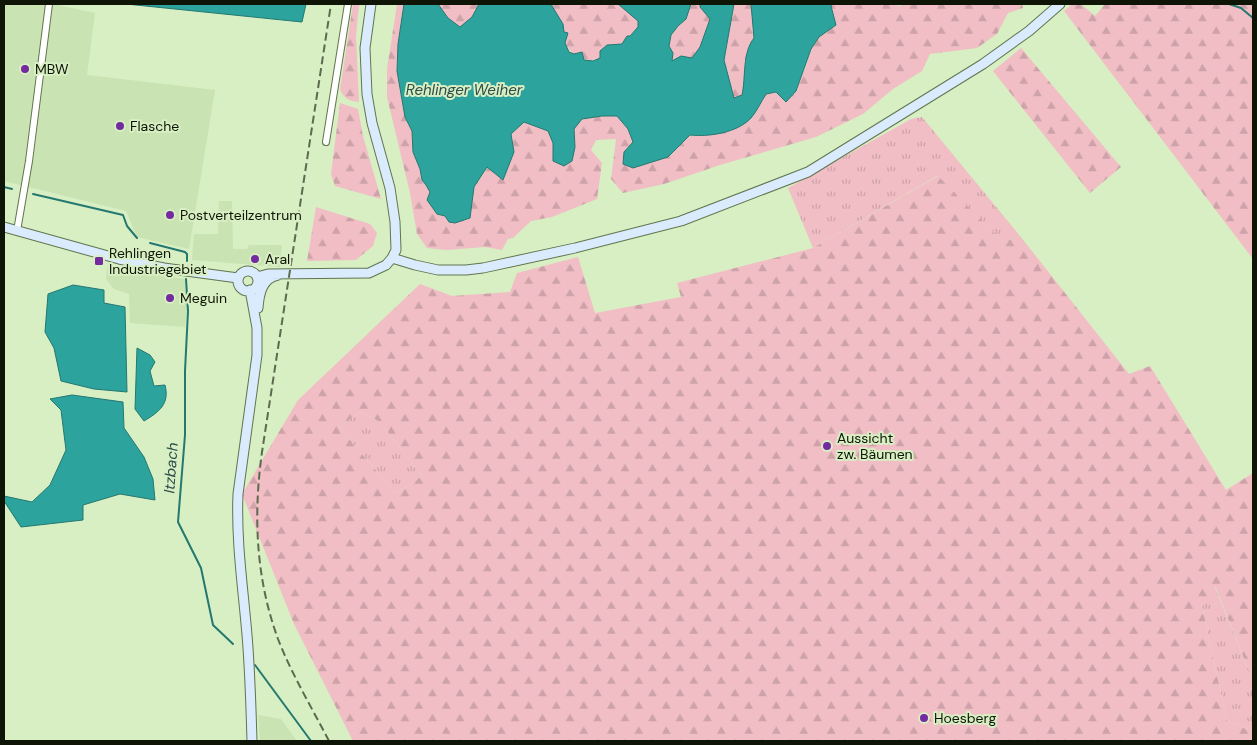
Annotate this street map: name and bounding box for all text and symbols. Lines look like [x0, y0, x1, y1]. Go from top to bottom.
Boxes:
place label: MBW [35, 60, 69, 78]
marker: MBW [19, 63, 31, 75]
water label: Rehlinger Weiher [406, 80, 523, 100]
place label: Flasche [130, 117, 179, 135]
marker: Flasche [114, 120, 126, 132]
place label: Postverteilzentrum [180, 206, 302, 224]
marker: Postverteilzentrum [164, 209, 176, 221]
place label: Rehlingen Industriegebiet [109, 244, 207, 278]
place label: Aral [265, 250, 290, 268]
marker: Aral [249, 253, 261, 265]
marker: Rehlingen Industriegebiet [93, 255, 105, 267]
place label: Meguin [180, 289, 227, 307]
marker: Meguin [164, 292, 176, 304]
place label: Aussicht zw. Bäumen [837, 429, 913, 463]
marker: Aussicht zw. Bäumen [821, 440, 833, 452]
water label: Itzbach [159, 441, 183, 494]
place label: Hoesberg [934, 709, 997, 727]
marker: Hoesberg [918, 712, 930, 724]

